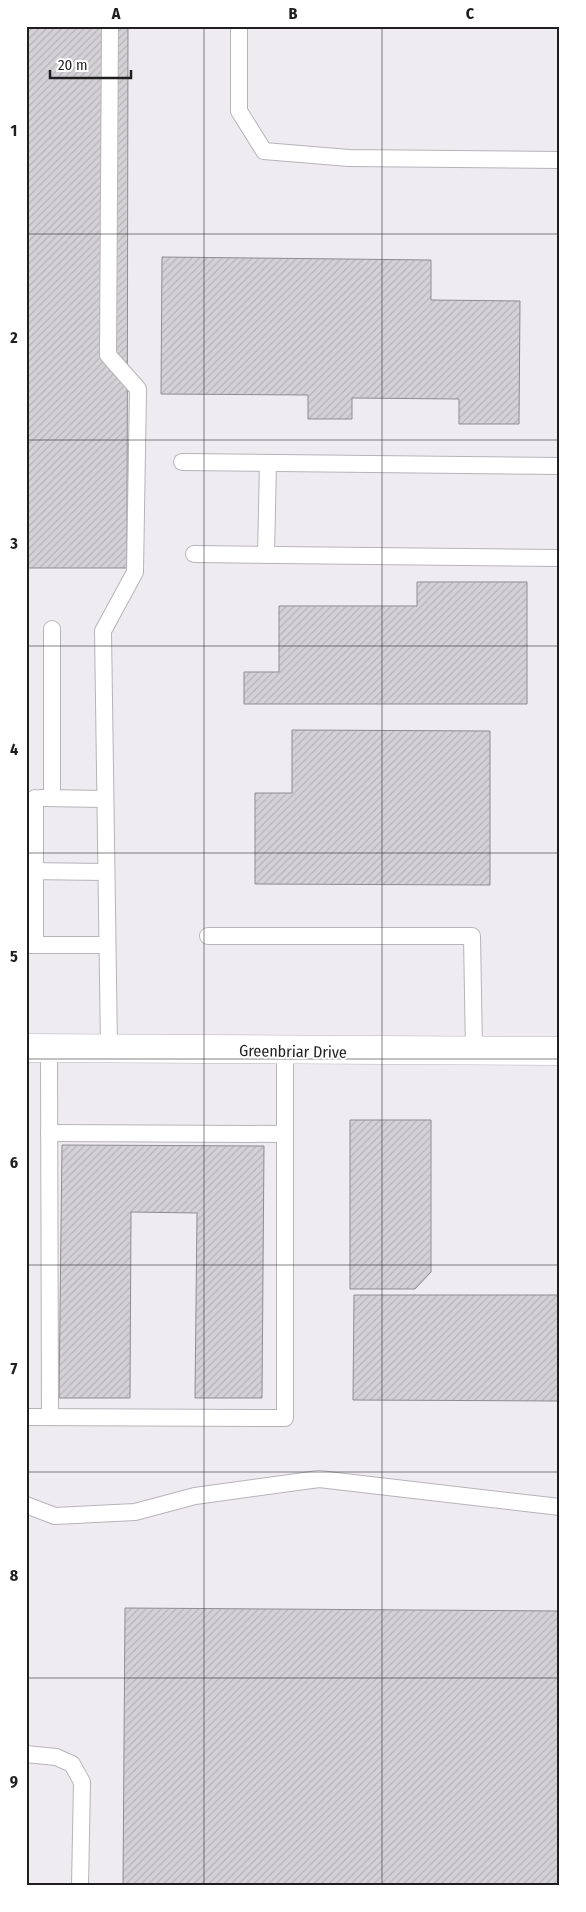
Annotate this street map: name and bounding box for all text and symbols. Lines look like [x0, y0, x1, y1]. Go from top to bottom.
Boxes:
text: A [111, 4, 121, 23]
text: B [289, 4, 298, 23]
text: C [466, 4, 475, 23]
scale bar [50, 48, 131, 80]
text: 20 m [58, 56, 88, 74]
text: 1 [11, 121, 17, 140]
text: 2 [9, 328, 18, 347]
text: 3 [9, 534, 18, 553]
text: 4 [10, 740, 18, 759]
text: 5 [10, 947, 18, 966]
street label: Greenbriar Drive [239, 1041, 347, 1062]
text: 6 [10, 1153, 18, 1172]
text: 7 [11, 1359, 18, 1378]
text: 8 [10, 1566, 19, 1585]
text: 9 [10, 1772, 18, 1791]

